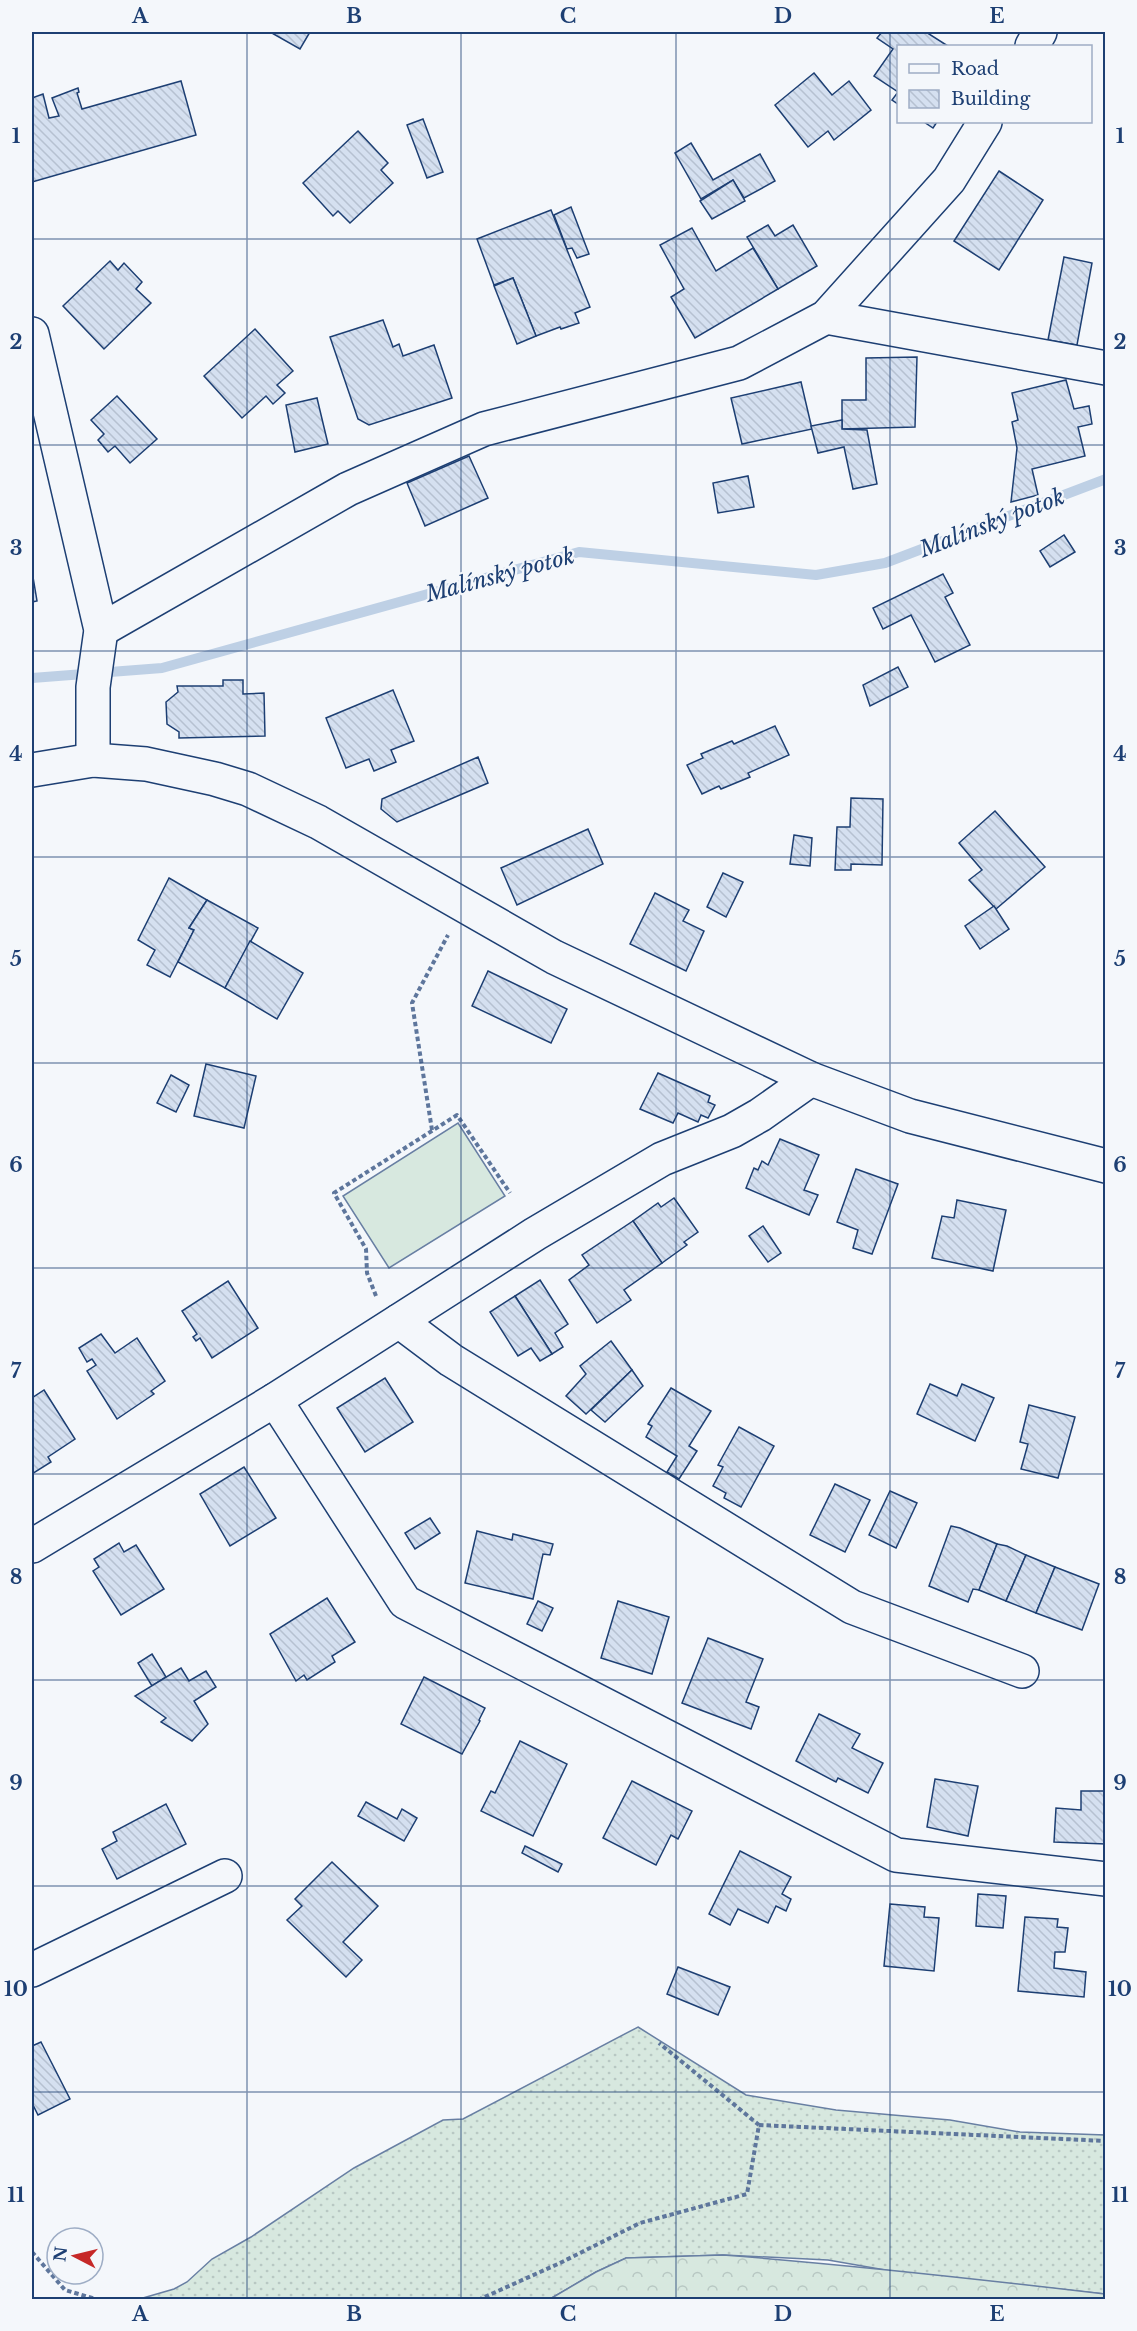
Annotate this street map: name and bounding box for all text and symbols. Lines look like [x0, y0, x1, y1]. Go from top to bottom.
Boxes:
text: A [131, 4, 149, 28]
text: B [346, 4, 362, 28]
text: C [560, 4, 576, 28]
text: D [774, 4, 792, 28]
text: E [989, 4, 1005, 28]
legend [897, 45, 1092, 123]
text: Road [951, 58, 999, 80]
text: Building [951, 88, 1030, 110]
text: 1 [12, 124, 21, 148]
text: 1 [1116, 124, 1125, 148]
text: 2 [9, 330, 23, 354]
text: 2 [1113, 330, 1127, 354]
water label: Malínský potok [915, 483, 1068, 563]
text: 3 [10, 536, 22, 560]
text: 3 [1114, 536, 1126, 560]
water label: Malínský potok [421, 542, 578, 608]
text: 4 [9, 742, 23, 766]
text: 4 [1113, 742, 1127, 766]
text: 5 [10, 947, 22, 971]
text: 5 [1114, 947, 1126, 971]
text: 6 [9, 1153, 23, 1177]
text: 6 [1113, 1153, 1127, 1177]
text: 7 [11, 1359, 22, 1383]
text: 7 [1115, 1359, 1126, 1383]
text: 8 [10, 1565, 22, 1589]
text: 8 [1114, 1565, 1126, 1589]
text: 9 [9, 1771, 23, 1795]
text: 9 [1113, 1771, 1127, 1795]
text: 10 [4, 1977, 28, 2001]
text: 10 [1108, 1977, 1132, 2001]
text: 11 [7, 2183, 25, 2207]
text: 11 [1111, 2183, 1129, 2207]
north arrow [45, 2226, 105, 2286]
text: N [49, 2245, 71, 2263]
text: A [131, 2302, 149, 2326]
text: B [346, 2302, 362, 2326]
text: C [560, 2302, 576, 2326]
text: D [774, 2302, 792, 2326]
text: E [989, 2302, 1005, 2326]

